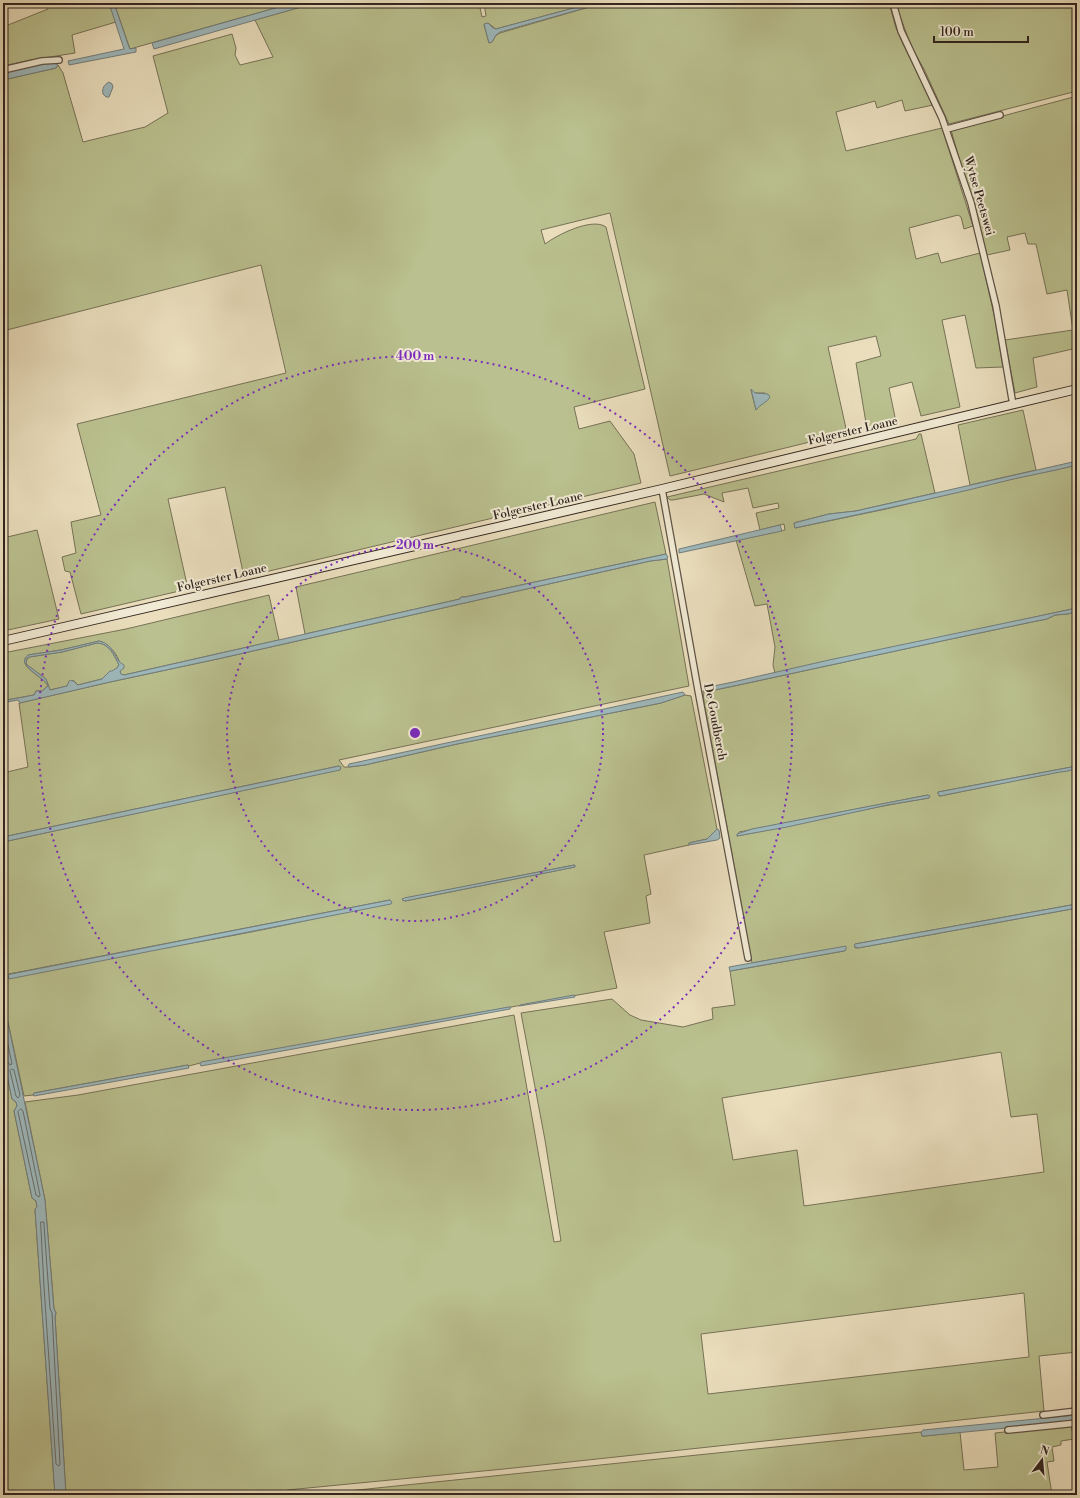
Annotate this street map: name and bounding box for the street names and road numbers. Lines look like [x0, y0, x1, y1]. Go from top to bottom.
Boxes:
street label: Wytse Peetswei [960, 154, 998, 238]
street label: Folgerster Loane [807, 413, 899, 449]
street label: Folgerster Loane [492, 488, 584, 524]
street label: Folgerster Loane [176, 560, 268, 596]
street label: De Goudberch [700, 682, 730, 762]

